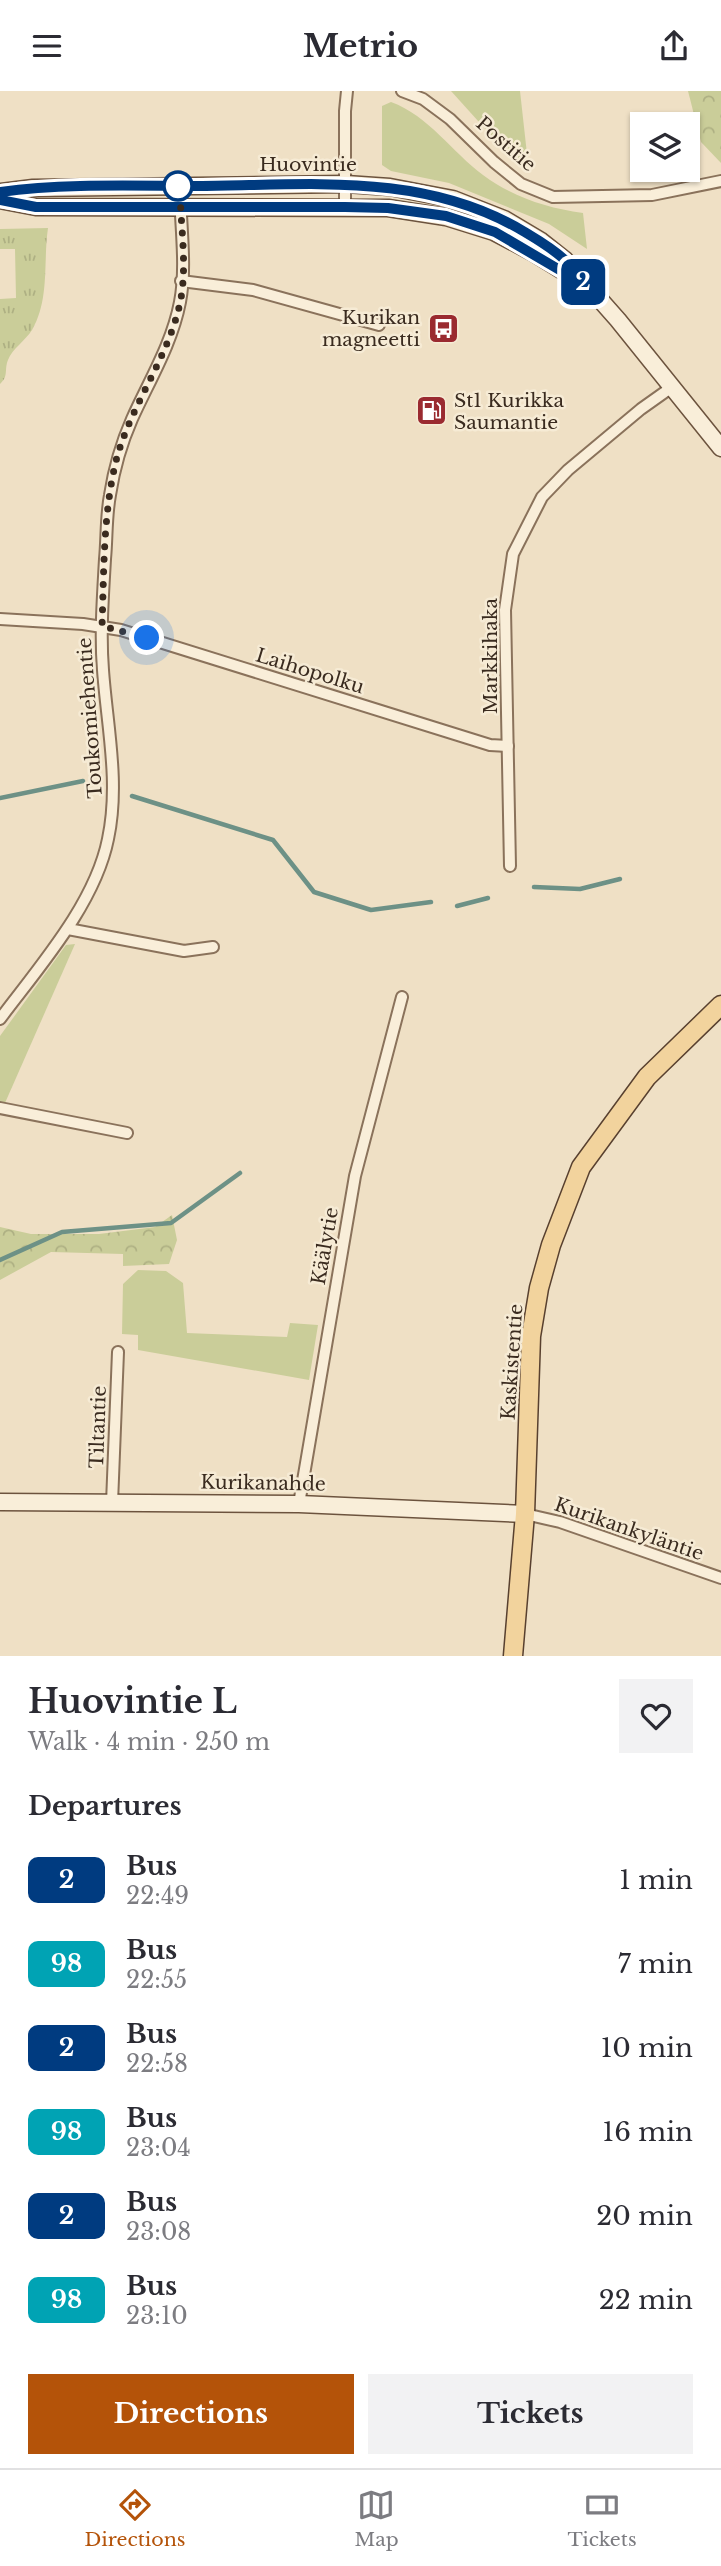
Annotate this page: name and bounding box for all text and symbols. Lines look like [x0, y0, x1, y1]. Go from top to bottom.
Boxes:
text: Metrio [303, 26, 418, 66]
icon: menu [28, 27, 66, 65]
icon: share [655, 27, 693, 65]
street label: Postitie [471, 112, 541, 176]
map controls [630, 112, 700, 182]
button: layers [630, 112, 700, 182]
street label: Huovintie [259, 153, 357, 176]
unlabelled marker [163, 171, 193, 201]
line badge: 2 [560, 259, 606, 305]
text: 2 [575, 267, 591, 296]
place label: Kurikan magneetti [322, 306, 421, 351]
bus stop icon: Kurikan magneetti [426, 311, 460, 345]
place label: St1 Kurikka Saumantie [454, 389, 565, 434]
fuel station icon: St1 Kurikka Saumantie [414, 394, 448, 428]
street label: Markkihaka [479, 598, 502, 714]
your location [129, 620, 164, 655]
street label: Toukomiehentie [73, 637, 107, 799]
street label: Laihopolku [253, 644, 367, 698]
street label: Käälytie [307, 1205, 343, 1287]
street label: Kaskistentie [496, 1303, 528, 1421]
street label: Tiltantie [85, 1385, 111, 1469]
street label: Kurikanahde [200, 1470, 326, 1496]
street label: Kurikankyläntie [551, 1493, 707, 1565]
button: heart [619, 1679, 693, 1753]
text: Huovintie L [28, 1681, 237, 1722]
text: Walk · 4 min · 250 m [28, 1728, 270, 1756]
text: Departures [28, 1790, 182, 1822]
text: Bus [126, 1850, 177, 1882]
text: 1 min [619, 1864, 693, 1896]
text: 2 [59, 1865, 74, 1894]
text: 22:49 [126, 1882, 189, 1910]
text: Bus [126, 1934, 177, 1966]
text: 7 min [618, 1948, 693, 1980]
text: 98 [51, 1949, 82, 1978]
text: 22:55 [126, 1966, 187, 1994]
text: Bus [126, 2018, 177, 2050]
text: 10 min [601, 2032, 693, 2064]
text: 2 [59, 2033, 74, 2062]
text: 22:58 [126, 2050, 188, 2078]
text: Bus [126, 2102, 177, 2134]
text: 16 min [603, 2116, 693, 2148]
text: 98 [51, 2117, 82, 2146]
text: 23:04 [126, 2134, 191, 2162]
text: Bus [126, 2186, 177, 2218]
text: 20 min [596, 2200, 693, 2232]
text: 2 [59, 2201, 74, 2230]
text: 23:08 [126, 2218, 191, 2246]
text: Bus [126, 2270, 177, 2302]
text: 22 min [599, 2284, 693, 2316]
text: 98 [51, 2285, 82, 2314]
text: 23:10 [126, 2302, 188, 2330]
button: Directions [28, 2374, 354, 2454]
button: Tickets [368, 2374, 693, 2454]
tab: Directions [84, 2486, 185, 2551]
tab: Map [354, 2486, 399, 2551]
tab: Tickets [568, 2486, 637, 2551]

